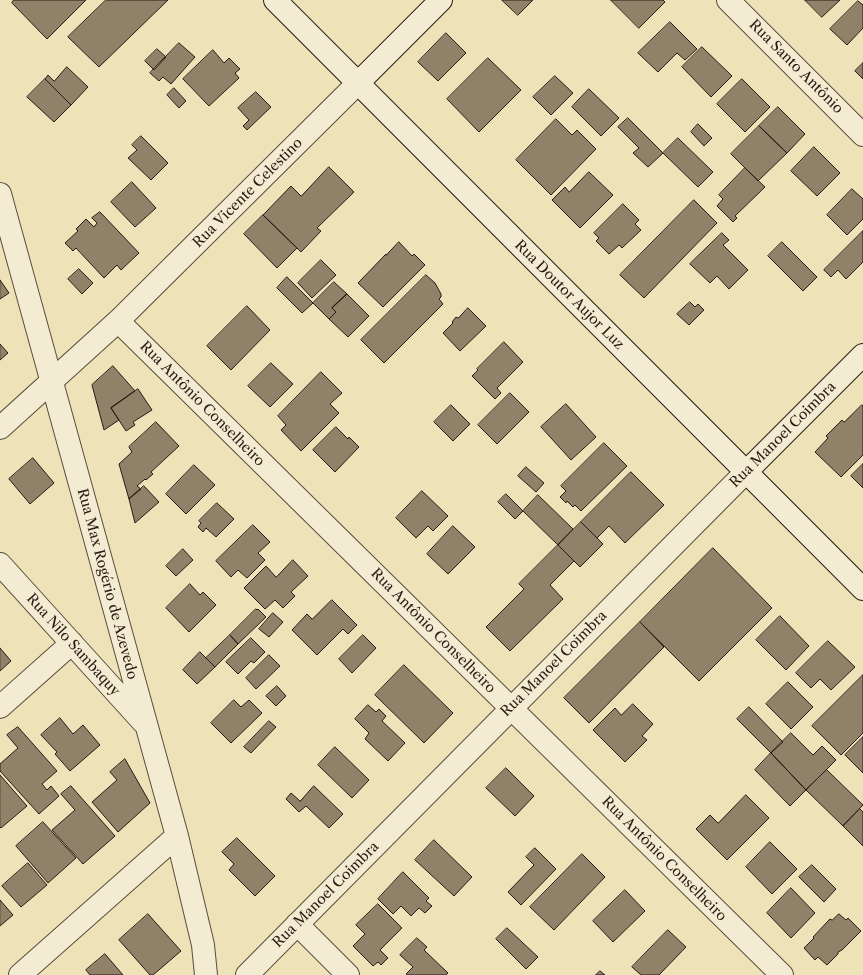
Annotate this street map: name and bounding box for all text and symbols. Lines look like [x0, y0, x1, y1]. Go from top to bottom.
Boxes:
street label: Rua Santo Antônio [746, 17, 846, 117]
street label: Rua Vicente Celestino [190, 135, 306, 251]
street label: Rua Doutor Aujor Luz [511, 237, 627, 353]
street label: Rua Antônio Conselheiro [136, 338, 268, 470]
street label: Rua Manoel Coimbra [727, 379, 839, 491]
street label: Rua Max Rogério de Azevedo [73, 487, 141, 681]
street label: Rua Antônio Conselheiro [367, 565, 499, 697]
street label: Rua Nilo Sambaquy [23, 591, 123, 699]
street label: Rua Manoel Coimbra [498, 608, 610, 720]
street label: Rua Antônio Conselheiro [598, 793, 730, 925]
street label: Rua Manoel Coimbra [270, 839, 382, 951]

